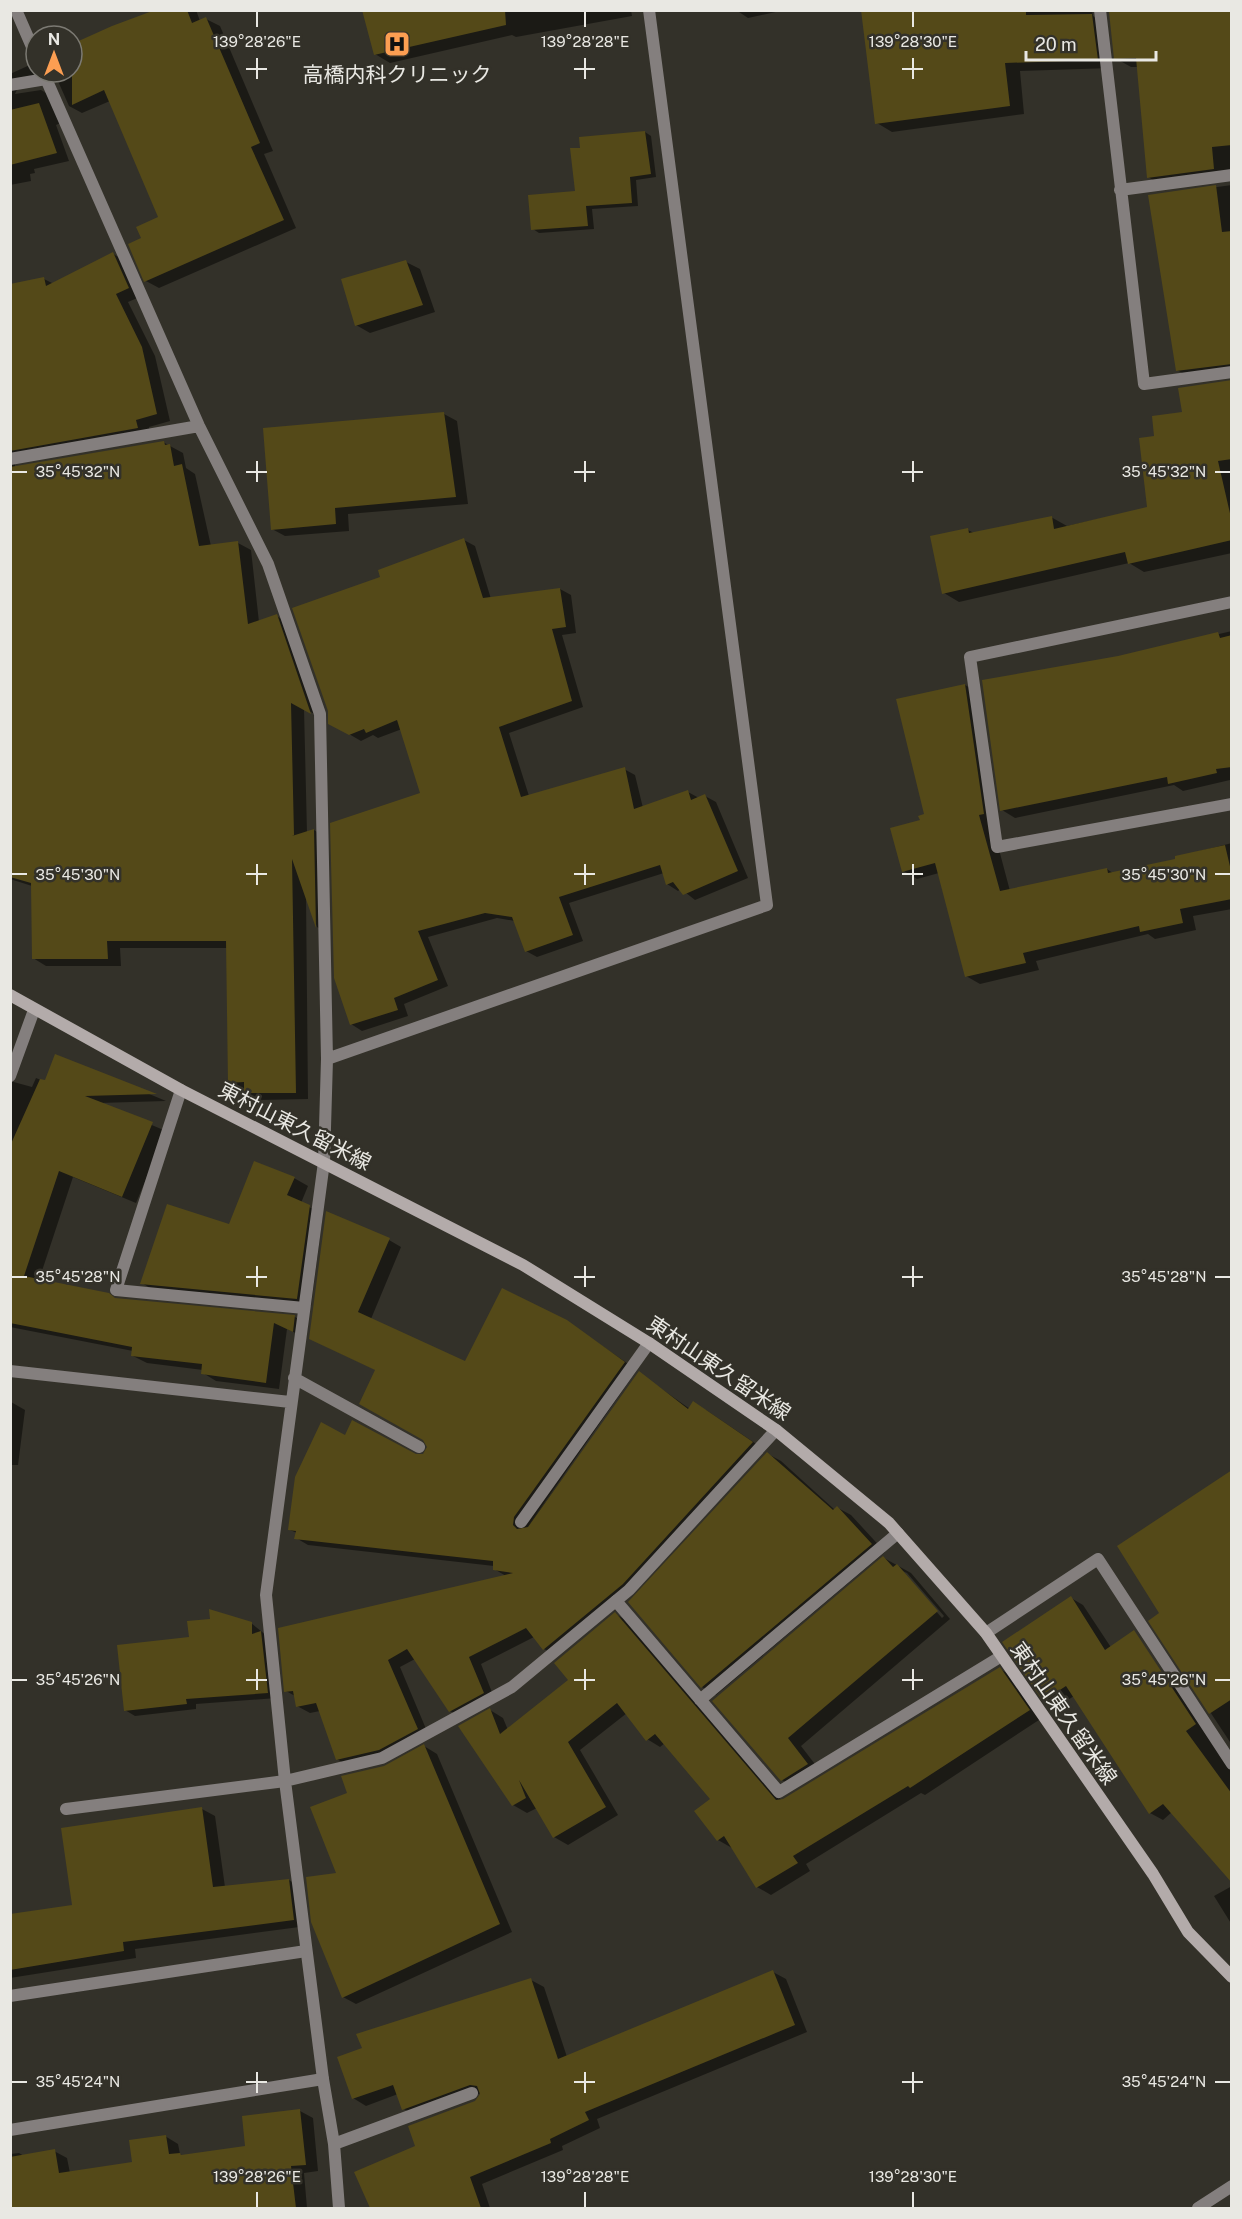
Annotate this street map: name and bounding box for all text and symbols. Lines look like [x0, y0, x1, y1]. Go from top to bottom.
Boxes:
north arrow [24, 24, 84, 84]
scale bar [1026, 24, 1156, 62]
hospital icon: 高橋内科クリニック [382, 29, 412, 59]
text: N [48, 30, 60, 49]
text: 139°28'26"E [213, 33, 301, 50]
text: 139°28'28"E [541, 33, 629, 50]
text: 139°28'30"E [869, 33, 957, 50]
text: 20 m [1035, 34, 1077, 55]
place label: 高橋内科クリニック [303, 62, 492, 87]
text: 35°45'32"N [36, 463, 120, 480]
text: 35°45'32"N [1122, 463, 1206, 480]
text: 35°45'30"N [36, 866, 120, 883]
text: 35°45'30"N [1122, 866, 1206, 883]
street label: 東村山東久留米線 [214, 1077, 376, 1175]
text: 35°45'28"N [36, 1268, 120, 1285]
text: 35°45'28"N [1122, 1268, 1206, 1285]
street label: 東村山東久留米線 [642, 1311, 796, 1425]
street label: 東村山東久留米線 [1006, 1637, 1122, 1789]
text: 35°45'26"N [36, 1671, 120, 1688]
text: 35°45'26"N [1122, 1671, 1206, 1688]
text: 35°45'24"N [36, 2073, 120, 2090]
text: 35°45'24"N [1122, 2073, 1206, 2090]
text: 139°28'26"E [213, 2168, 301, 2185]
text: 139°28'28"E [541, 2168, 629, 2185]
text: 139°28'30"E [869, 2168, 957, 2185]

